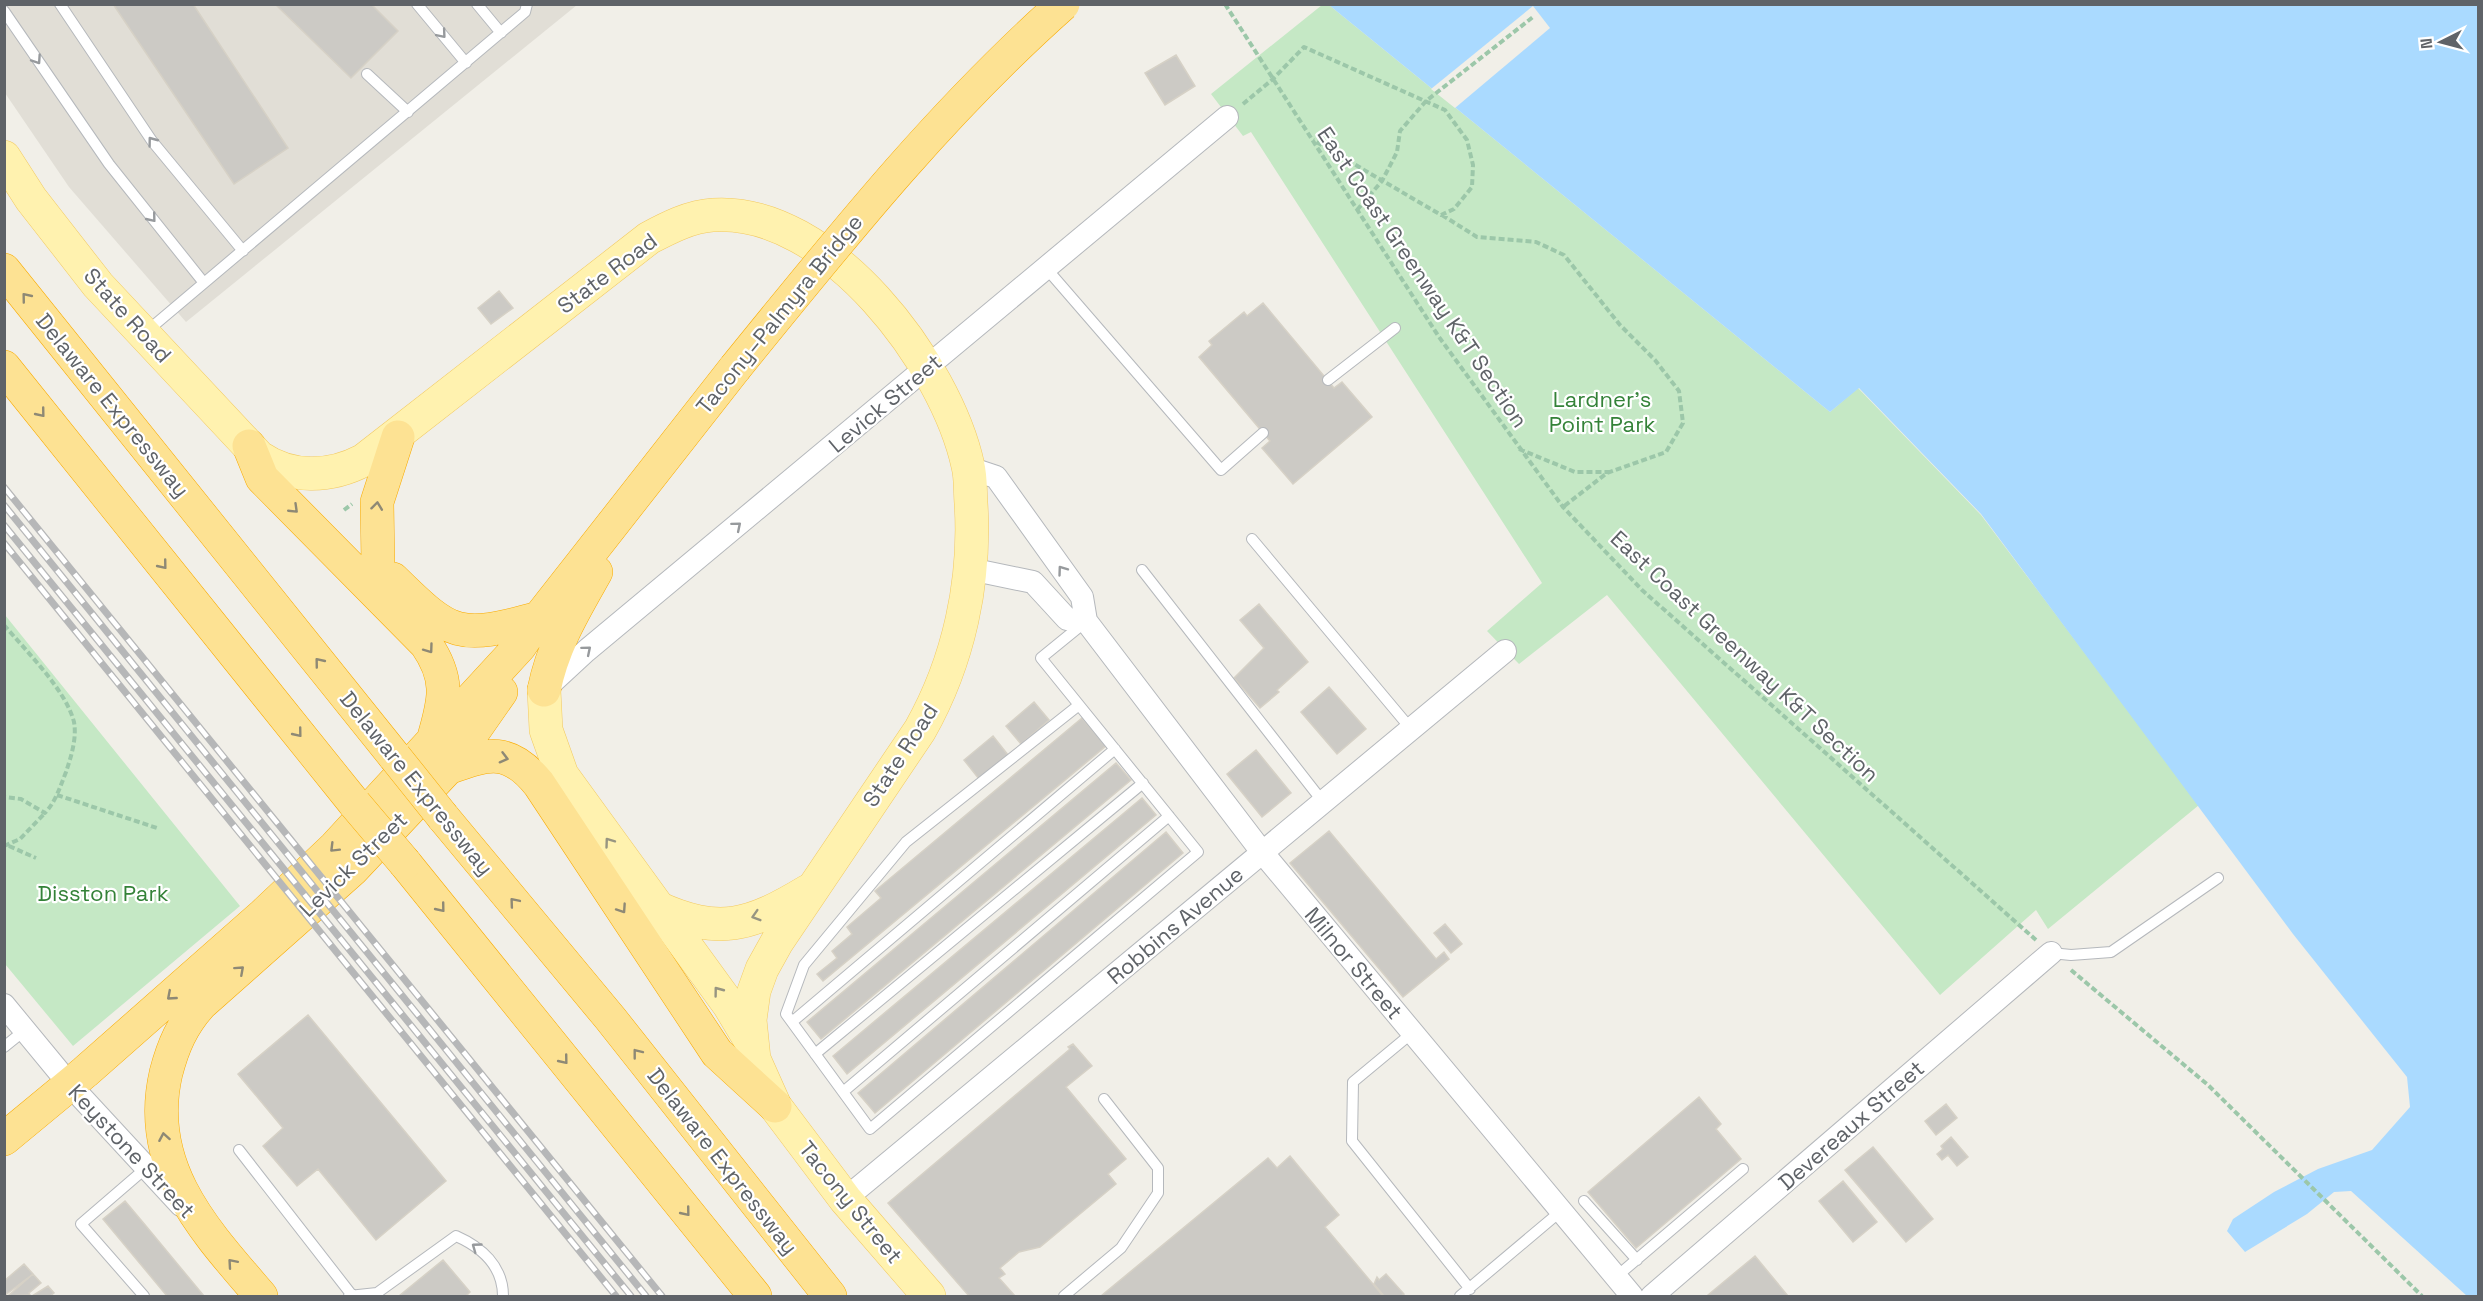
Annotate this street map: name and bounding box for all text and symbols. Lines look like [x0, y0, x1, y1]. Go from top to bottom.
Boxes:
north arrow [2411, 12, 2471, 72]
one-way arrow [435, 27, 446, 38]
text: N [2416, 37, 2438, 50]
one-way arrow [30, 53, 41, 64]
street label: East Coast Greenway K&T Section [1312, 121, 1534, 433]
one-way arrow [148, 136, 159, 147]
street label: Tacony–Palmyra Bridge [690, 208, 868, 420]
one-way arrow [144, 211, 155, 222]
street label: State Road [551, 226, 663, 320]
street label: State Road [78, 262, 178, 368]
one-way arrow [23, 293, 34, 304]
street label: Delaware Expressway [30, 307, 196, 503]
street label: Levick Street [823, 347, 947, 459]
park label: Lardner's Point Park [1549, 385, 1655, 438]
one-way arrow [34, 406, 45, 417]
one-way arrow [371, 501, 383, 510]
one-way arrow [286, 502, 297, 513]
one-way arrow [730, 522, 741, 533]
street label: East Coast Greenway K&T Section [1605, 524, 1885, 788]
one-way arrow [156, 558, 167, 569]
one-way arrow [1058, 565, 1069, 576]
one-way arrow [422, 643, 433, 654]
one-way arrow [580, 646, 591, 657]
one-way arrow [316, 658, 327, 669]
street label: Delaware Expressway [334, 685, 500, 881]
street label: State Road [856, 698, 944, 812]
one-way arrow [291, 727, 302, 738]
one-way arrow [498, 751, 509, 763]
street label: Levick Street [293, 805, 413, 923]
one-way arrow [605, 838, 616, 849]
one-way arrow [330, 841, 341, 852]
street label: Robbins Avenue [1101, 860, 1249, 990]
park label: Disston Park [37, 879, 169, 907]
one-way arrow [510, 898, 521, 909]
one-way arrow [434, 901, 445, 912]
street label: Milnor Street [1299, 901, 1409, 1025]
one-way arrow [615, 902, 626, 913]
one-way arrow [751, 909, 762, 921]
one-way arrow [233, 966, 244, 977]
one-way arrow [714, 986, 725, 997]
one-way arrow [167, 989, 178, 1000]
one-way arrow [634, 1049, 645, 1060]
one-way arrow [556, 1053, 567, 1064]
street label: Devereaux Street [1772, 1054, 1930, 1196]
street label: Delaware Expressway [642, 1062, 804, 1260]
street label: Keystone Street [63, 1078, 201, 1224]
one-way arrow [158, 1132, 171, 1142]
street label: Tacony Street [793, 1135, 909, 1269]
one-way arrow [679, 1205, 690, 1216]
one-way arrow [472, 1243, 483, 1254]
one-way arrow [228, 1259, 239, 1270]

